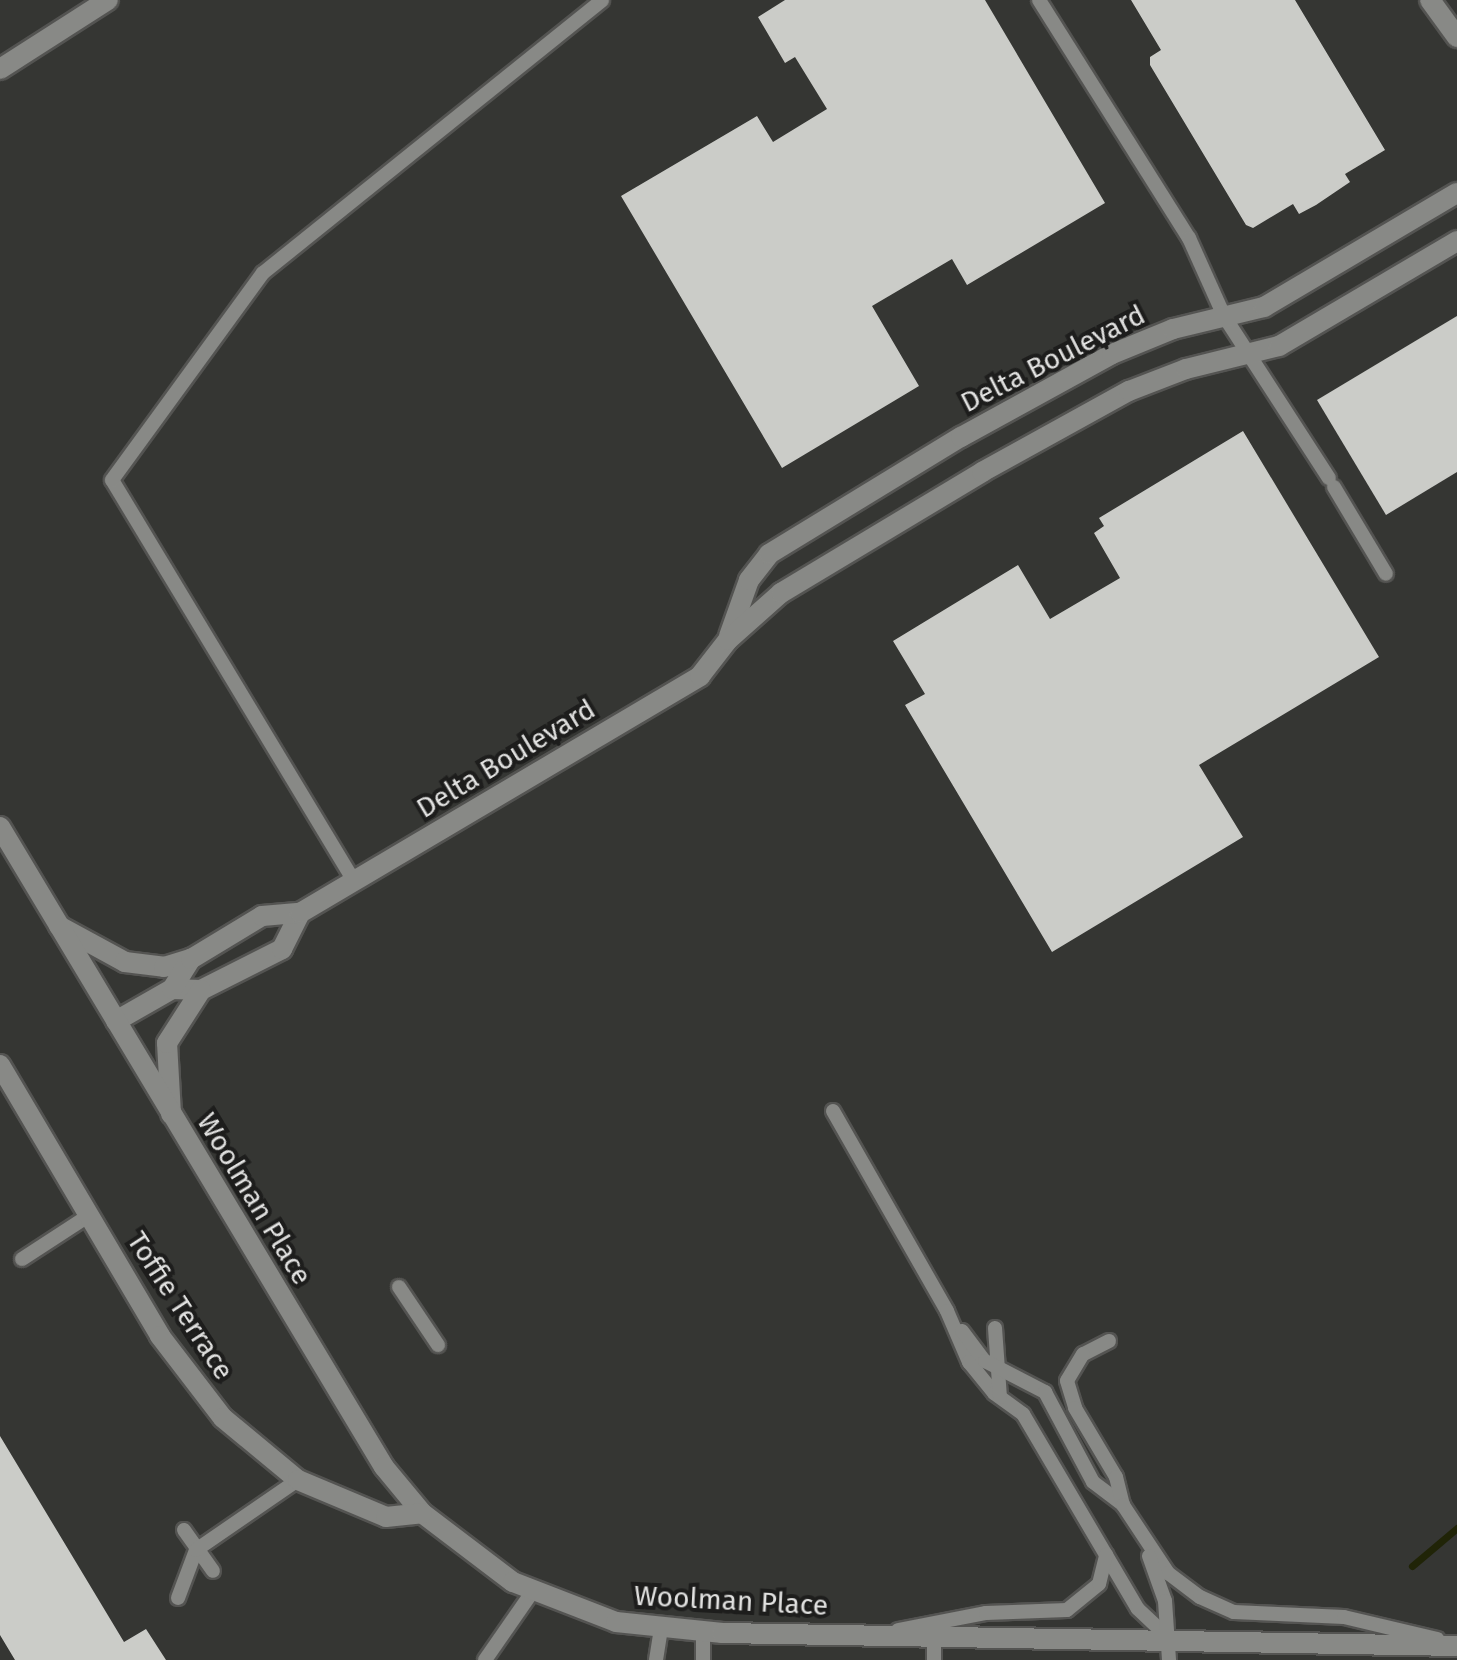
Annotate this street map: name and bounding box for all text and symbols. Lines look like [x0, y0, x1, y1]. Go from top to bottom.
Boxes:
street label: Delta Boulevard [955, 298, 1151, 420]
street label: Delta Boulevard [411, 693, 601, 825]
street label: Woolman Place [190, 1107, 318, 1291]
street label: Toffie Terrace [120, 1226, 240, 1386]
street label: Woolman Place [633, 1579, 829, 1623]

